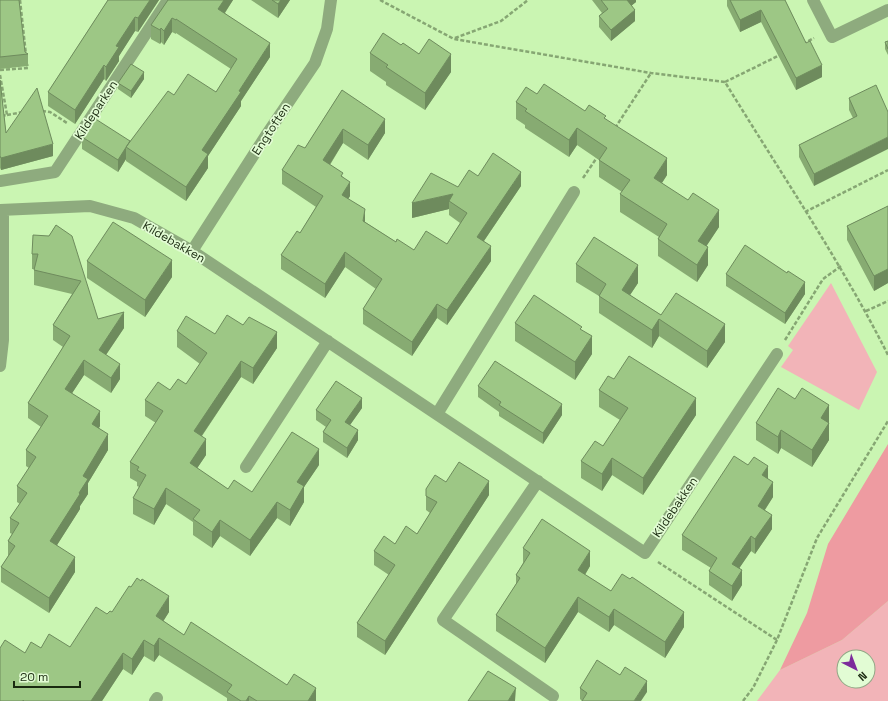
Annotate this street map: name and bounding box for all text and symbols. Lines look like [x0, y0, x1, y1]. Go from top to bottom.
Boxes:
street label: Kildeparken [71, 77, 121, 143]
street label: Engtoften [248, 100, 294, 158]
street label: Kildebakken [140, 218, 208, 266]
street label: Kildebakken [649, 474, 701, 540]
north arrow [836, 649, 876, 689]
scale bar [14, 663, 80, 689]
text: 20 m [20, 669, 48, 685]
text: N [855, 669, 870, 684]

